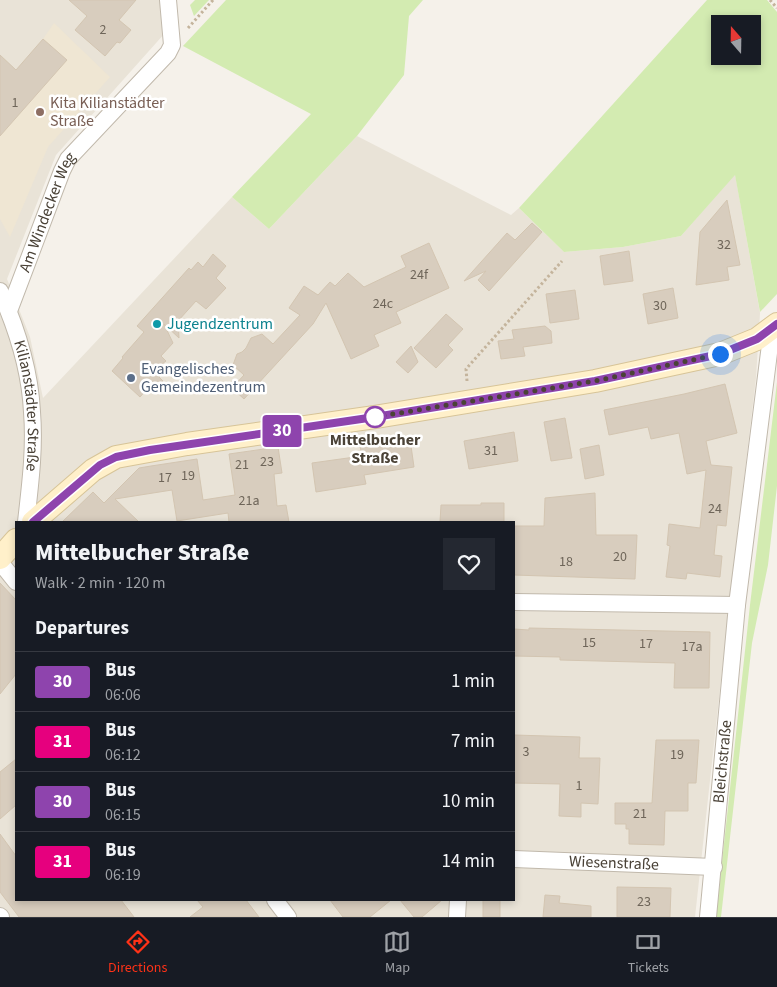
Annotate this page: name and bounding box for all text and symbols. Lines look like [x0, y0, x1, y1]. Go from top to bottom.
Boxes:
north arrow [711, 15, 761, 65]
map controls [711, 15, 761, 65]
house number: 2 [100, 20, 107, 40]
place label: Kita Kilianstädter Straße [50, 92, 165, 132]
house number: 1 [12, 93, 19, 113]
marker: Kita Kilianstädter Straße [34, 106, 46, 118]
street label: Am Windecker Weg [14, 147, 81, 275]
house number: 32 [717, 235, 731, 255]
house number: 24f [410, 265, 429, 285]
house number: 24c [373, 294, 394, 314]
house number: 30 [653, 296, 667, 316]
place label: Jugendzentrum [167, 313, 273, 335]
marker: Jugendzentrum [151, 318, 163, 330]
street label: Kilianstädter Straße [8, 337, 44, 472]
your location [708, 342, 733, 367]
place label: Evangelisches Gemeindezentrum [141, 358, 266, 398]
marker: Evangelisches Gemeindezentrum [125, 372, 137, 384]
marker: Mittelbucher Straße [364, 406, 386, 428]
line badge: 30 [260, 415, 304, 447]
text: 30 [272, 418, 292, 443]
place label: Mittelbucher Straße [330, 429, 421, 469]
house number: 31 [484, 441, 498, 461]
house number: 23 [260, 452, 274, 472]
house number: 21 [235, 455, 249, 475]
house number: 19 [181, 466, 195, 486]
house number: 17 [158, 468, 172, 488]
house number: 21a [239, 491, 259, 511]
house number: 24 [708, 499, 722, 519]
text: Mittelbucher Straße [35, 535, 249, 570]
button: heart [443, 538, 495, 590]
house number: 20 [613, 547, 627, 567]
house number: 18 [559, 552, 573, 572]
text: Walk · 2 min · 120 m [35, 572, 166, 594]
text: Departures [35, 615, 129, 642]
house number: 15 [582, 633, 596, 653]
house number: 17 [639, 634, 653, 654]
house number: 17a [682, 637, 702, 657]
text: Bus [105, 657, 136, 684]
text: 1 min [451, 668, 495, 695]
text: 30 [53, 669, 72, 694]
text: 06:06 [105, 684, 141, 706]
text: Bus [105, 717, 136, 744]
street label: Bleichstraße [708, 719, 737, 804]
text: 7 min [451, 728, 495, 755]
text: 31 [53, 729, 72, 754]
house number: 3 [523, 742, 530, 762]
text: 06:12 [105, 744, 141, 766]
house number: 19 [670, 745, 684, 765]
house number: 1 [576, 776, 583, 796]
text: Bus [105, 777, 136, 804]
text: 10 min [441, 788, 495, 815]
text: 30 [53, 789, 72, 814]
text: 06:15 [105, 804, 141, 826]
house number: 21 [633, 804, 647, 824]
text: Bus [105, 837, 136, 864]
text: 14 min [441, 848, 495, 875]
text: 31 [53, 849, 72, 874]
street label: Wiesenstraße [568, 850, 659, 876]
text: 06:19 [105, 864, 141, 886]
house number: 23 [637, 892, 651, 912]
tab: Directions [108, 928, 167, 978]
tab: Map [383, 928, 411, 978]
tab: Tickets [628, 928, 669, 978]

